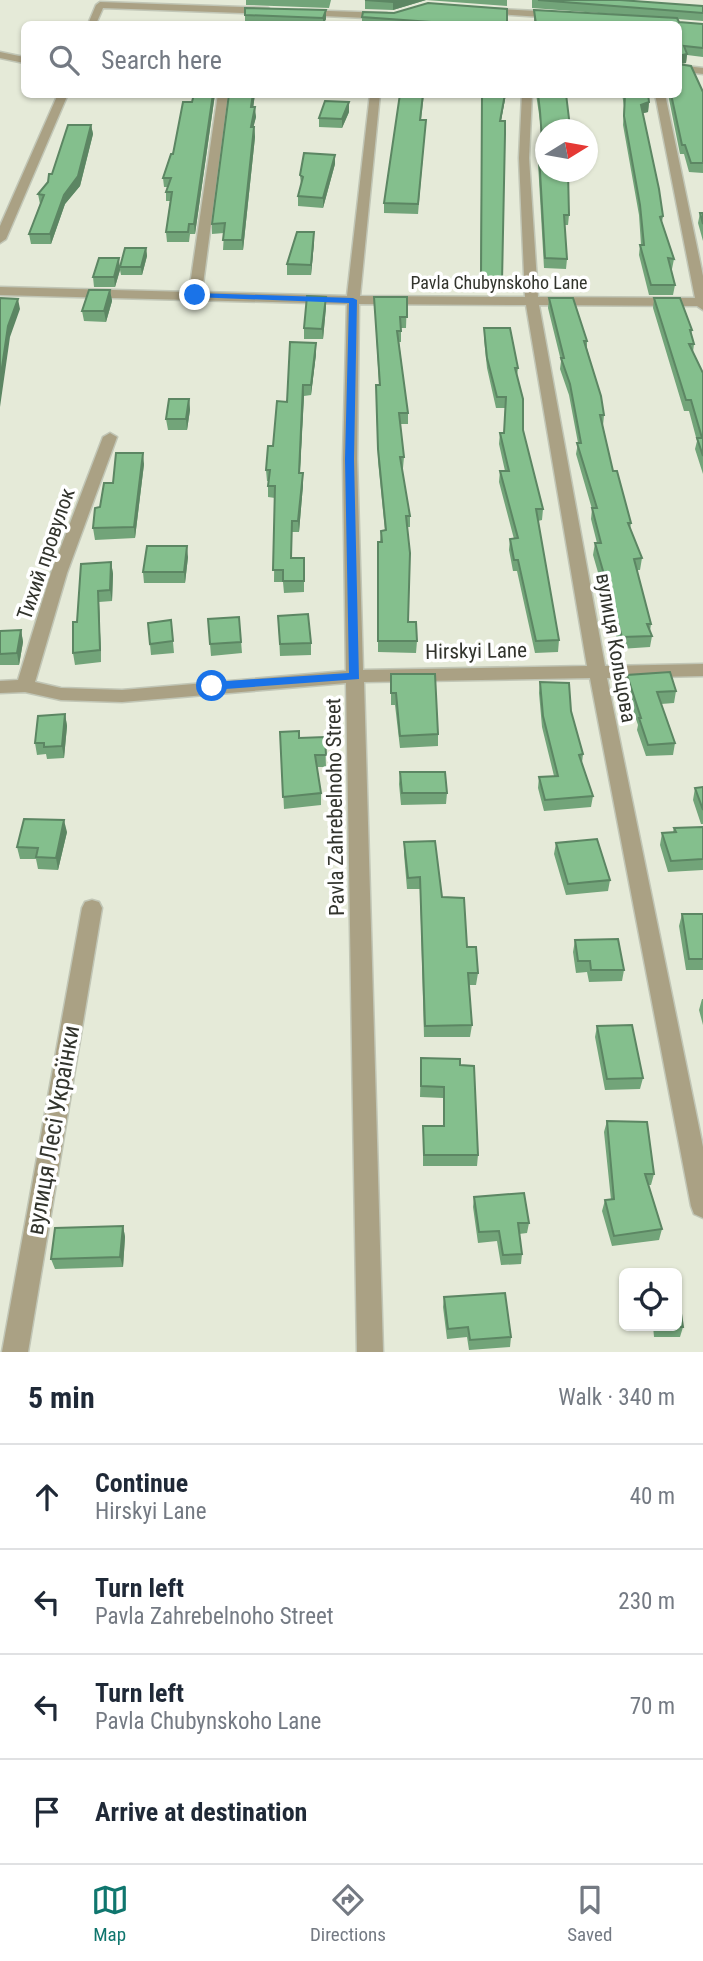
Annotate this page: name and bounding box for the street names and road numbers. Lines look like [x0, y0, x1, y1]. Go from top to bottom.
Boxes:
street label: Pavla Chubynskoho Lane [410, 272, 588, 293]
street label: Тихий провулок [12, 485, 80, 623]
street label: вулиця Кольцова [591, 572, 641, 724]
street label: Hirskyi Lane [425, 638, 527, 664]
street label: Pavla Zahrebelnoho Street [321, 698, 349, 916]
street label: вулиця Лесі Українки [21, 1023, 85, 1237]

